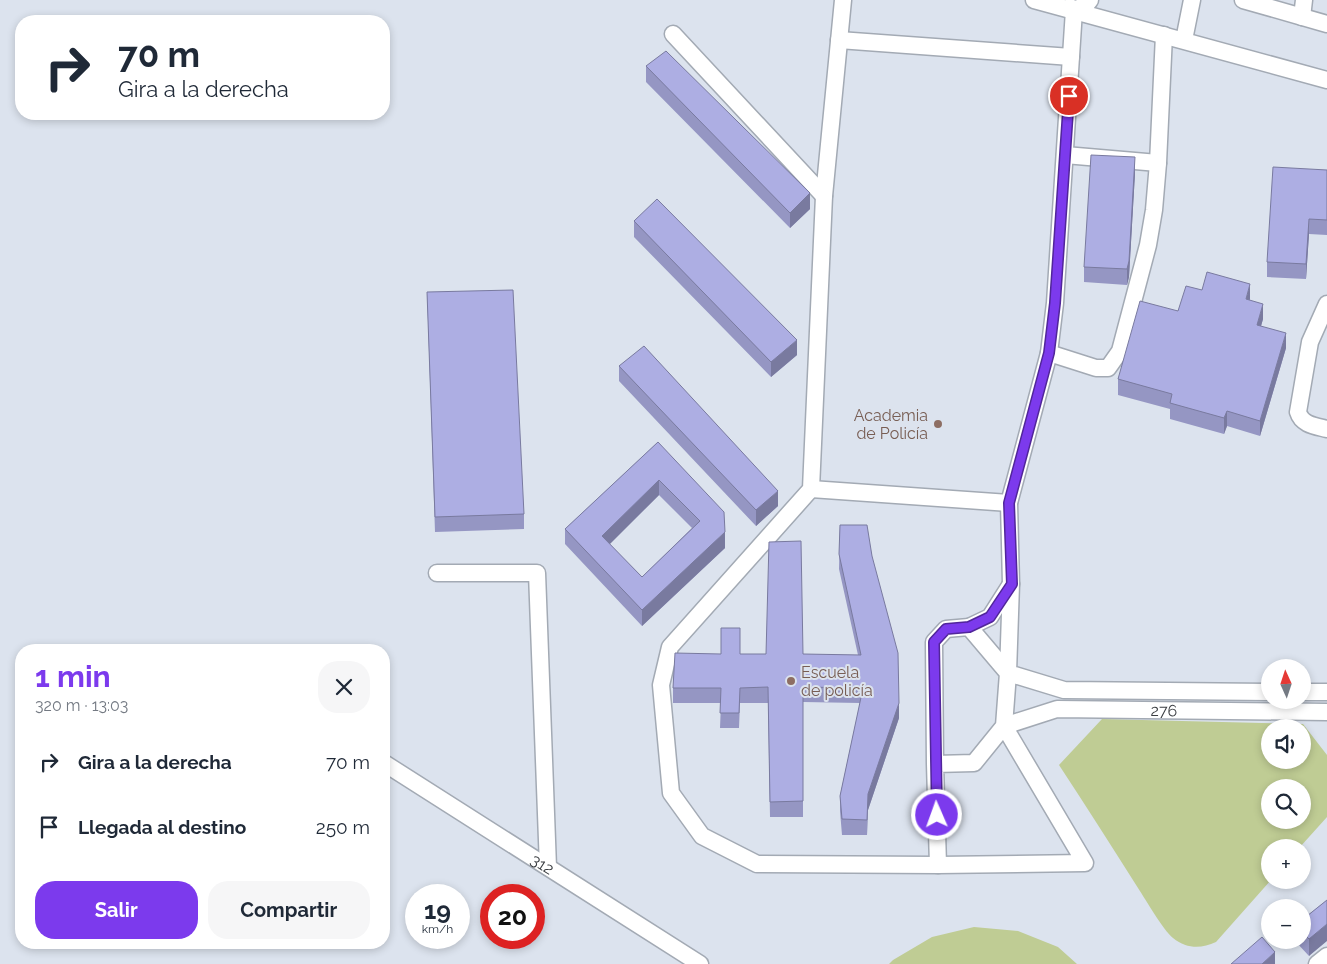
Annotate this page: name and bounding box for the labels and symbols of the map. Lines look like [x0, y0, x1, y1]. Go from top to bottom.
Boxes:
pin [1048, 75, 1090, 117]
place label: Academia de Policía [854, 406, 928, 443]
marker: Academia de Policía [932, 418, 944, 430]
north arrow [1261, 659, 1311, 709]
place label: Escuela de policía [801, 663, 873, 700]
marker: Escuela de policía [785, 675, 797, 687]
street label: 276 [1151, 701, 1177, 720]
position arrow [910, 788, 962, 840]
street label: 312 [528, 850, 558, 878]
speed limit sign: 20 [480, 884, 545, 949]

